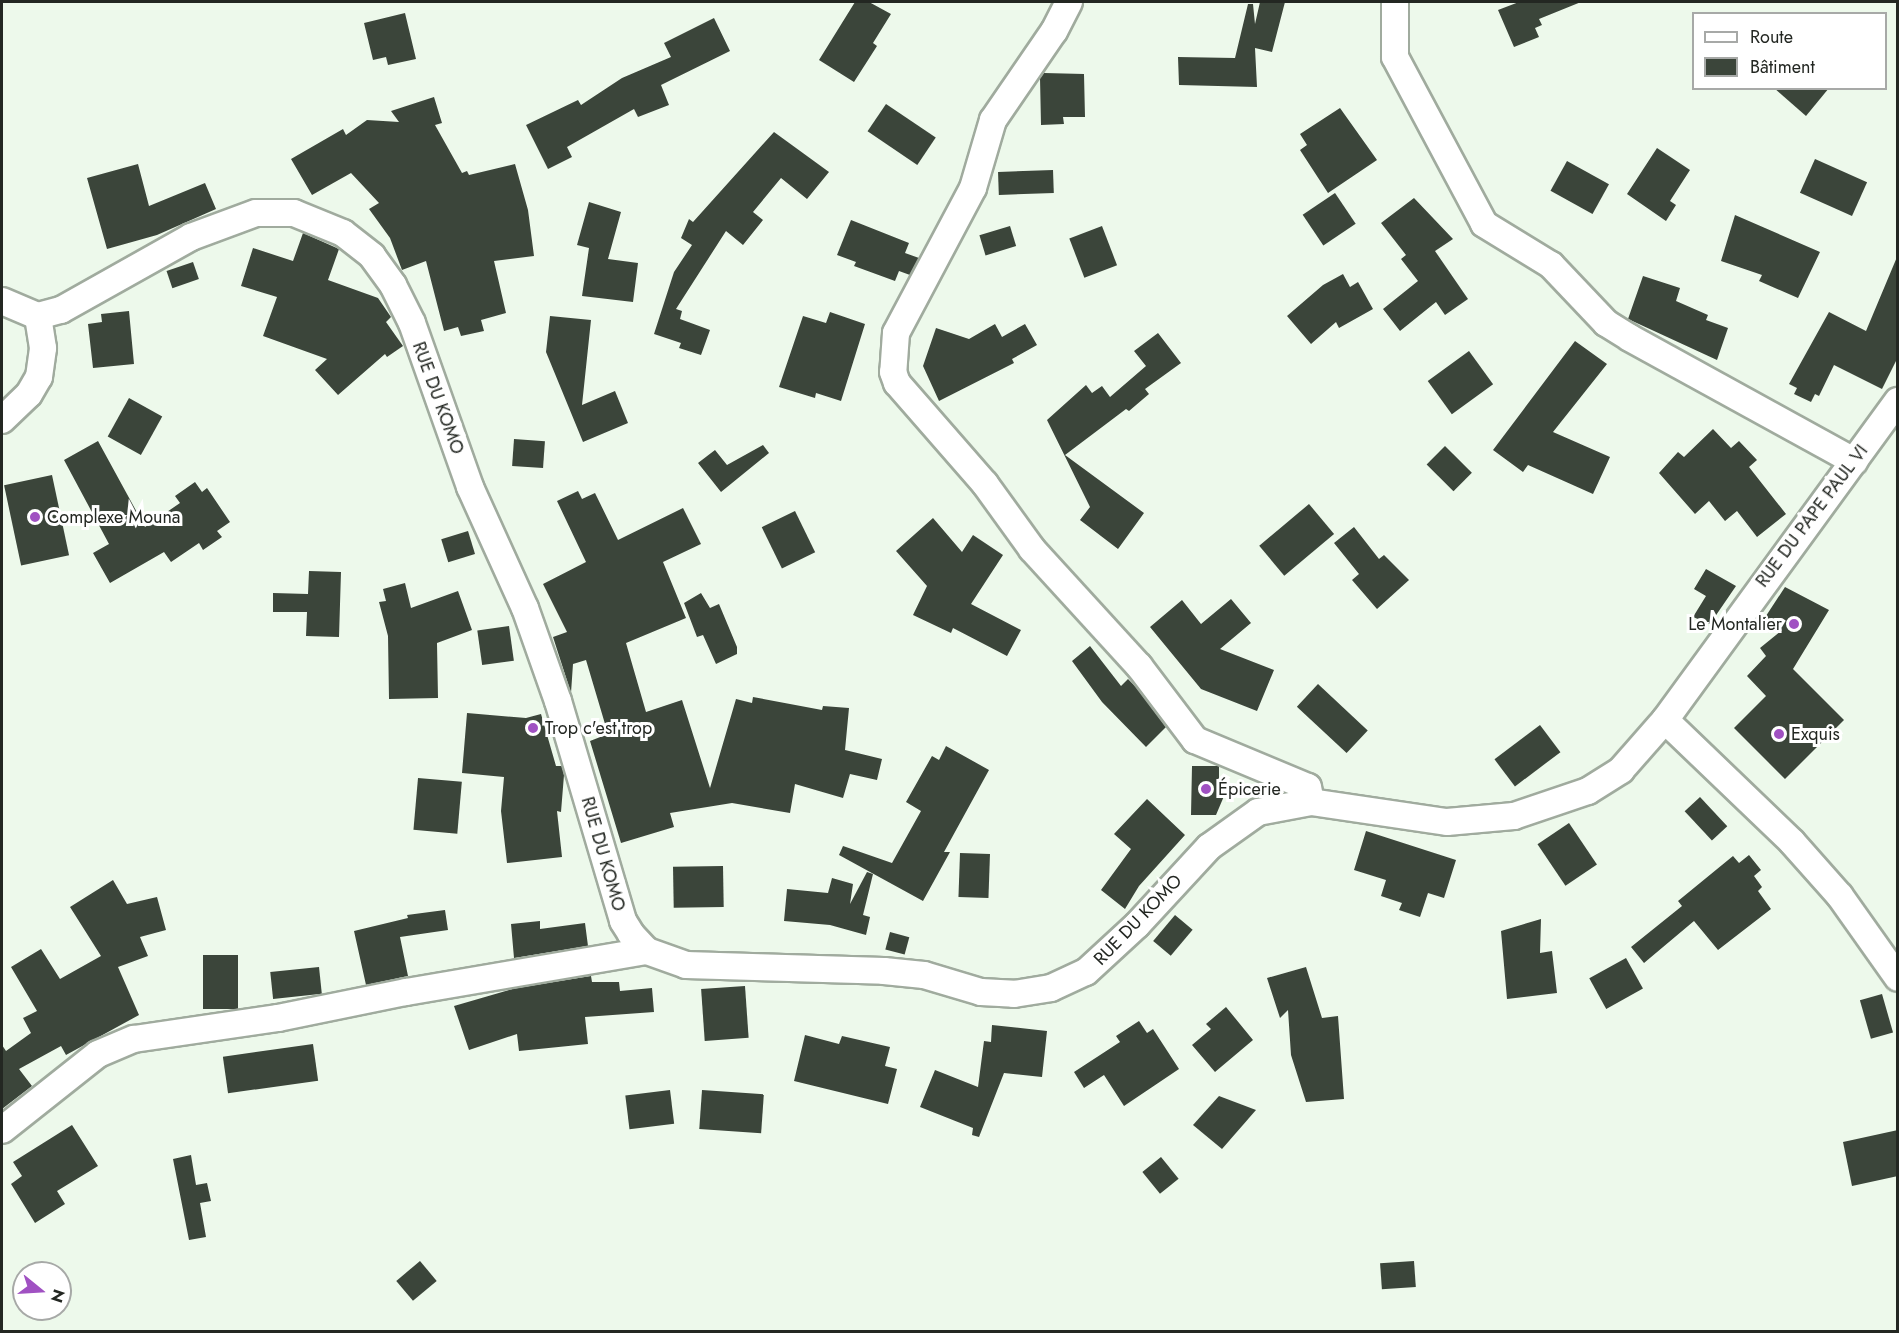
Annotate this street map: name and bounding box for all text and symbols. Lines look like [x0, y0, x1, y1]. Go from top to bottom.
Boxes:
legend [1692, 12, 1887, 90]
text: Route [1750, 24, 1793, 50]
text: Bâtiment [1750, 54, 1815, 80]
street label: RUE DU KOMO [408, 339, 468, 457]
street label: RUE DU PAPE PAUL VI [1751, 441, 1873, 591]
place label: Complexe Mouna [47, 506, 181, 528]
marker: Complexe Mouna [28, 510, 42, 524]
place label: Le Montalier [1688, 613, 1782, 635]
marker: Le Montalier [1787, 617, 1801, 631]
place label: Trop c'est trop [545, 717, 652, 739]
marker: Trop c'est trop [526, 721, 540, 735]
place label: Exquis [1791, 723, 1840, 745]
marker: Exquis [1772, 727, 1786, 741]
place label: Épicerie [1218, 778, 1281, 800]
marker: Épicerie [1199, 782, 1213, 796]
street label: RUE DU KOMO [576, 794, 630, 914]
street label: RUE DU KOMO [1089, 870, 1187, 970]
north arrow [12, 1261, 72, 1321]
text: N [45, 1286, 71, 1306]

